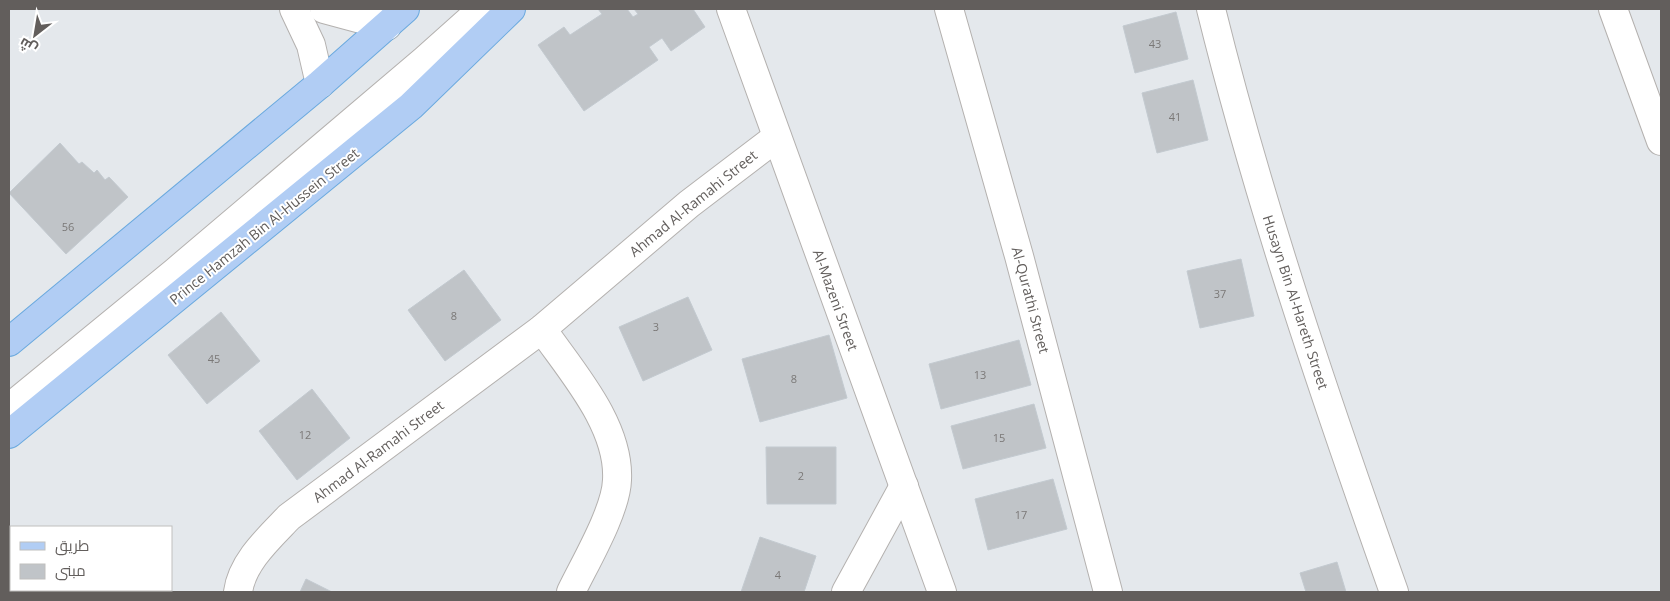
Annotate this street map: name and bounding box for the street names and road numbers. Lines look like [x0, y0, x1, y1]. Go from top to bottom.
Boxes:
street label: Prince Hamzah Bin Al-Hussein Street [165, 143, 363, 309]
street label: Ahmad Al-Ramahi Street [625, 145, 761, 261]
street label: Husayn Bin Al-Hareth Street [1259, 212, 1333, 392]
street label: Al-Qurathi Street [1008, 245, 1054, 355]
street label: Al-Mazeni Street [809, 247, 863, 353]
street label: Ahmad Al-Ramahi Street [309, 395, 447, 507]

